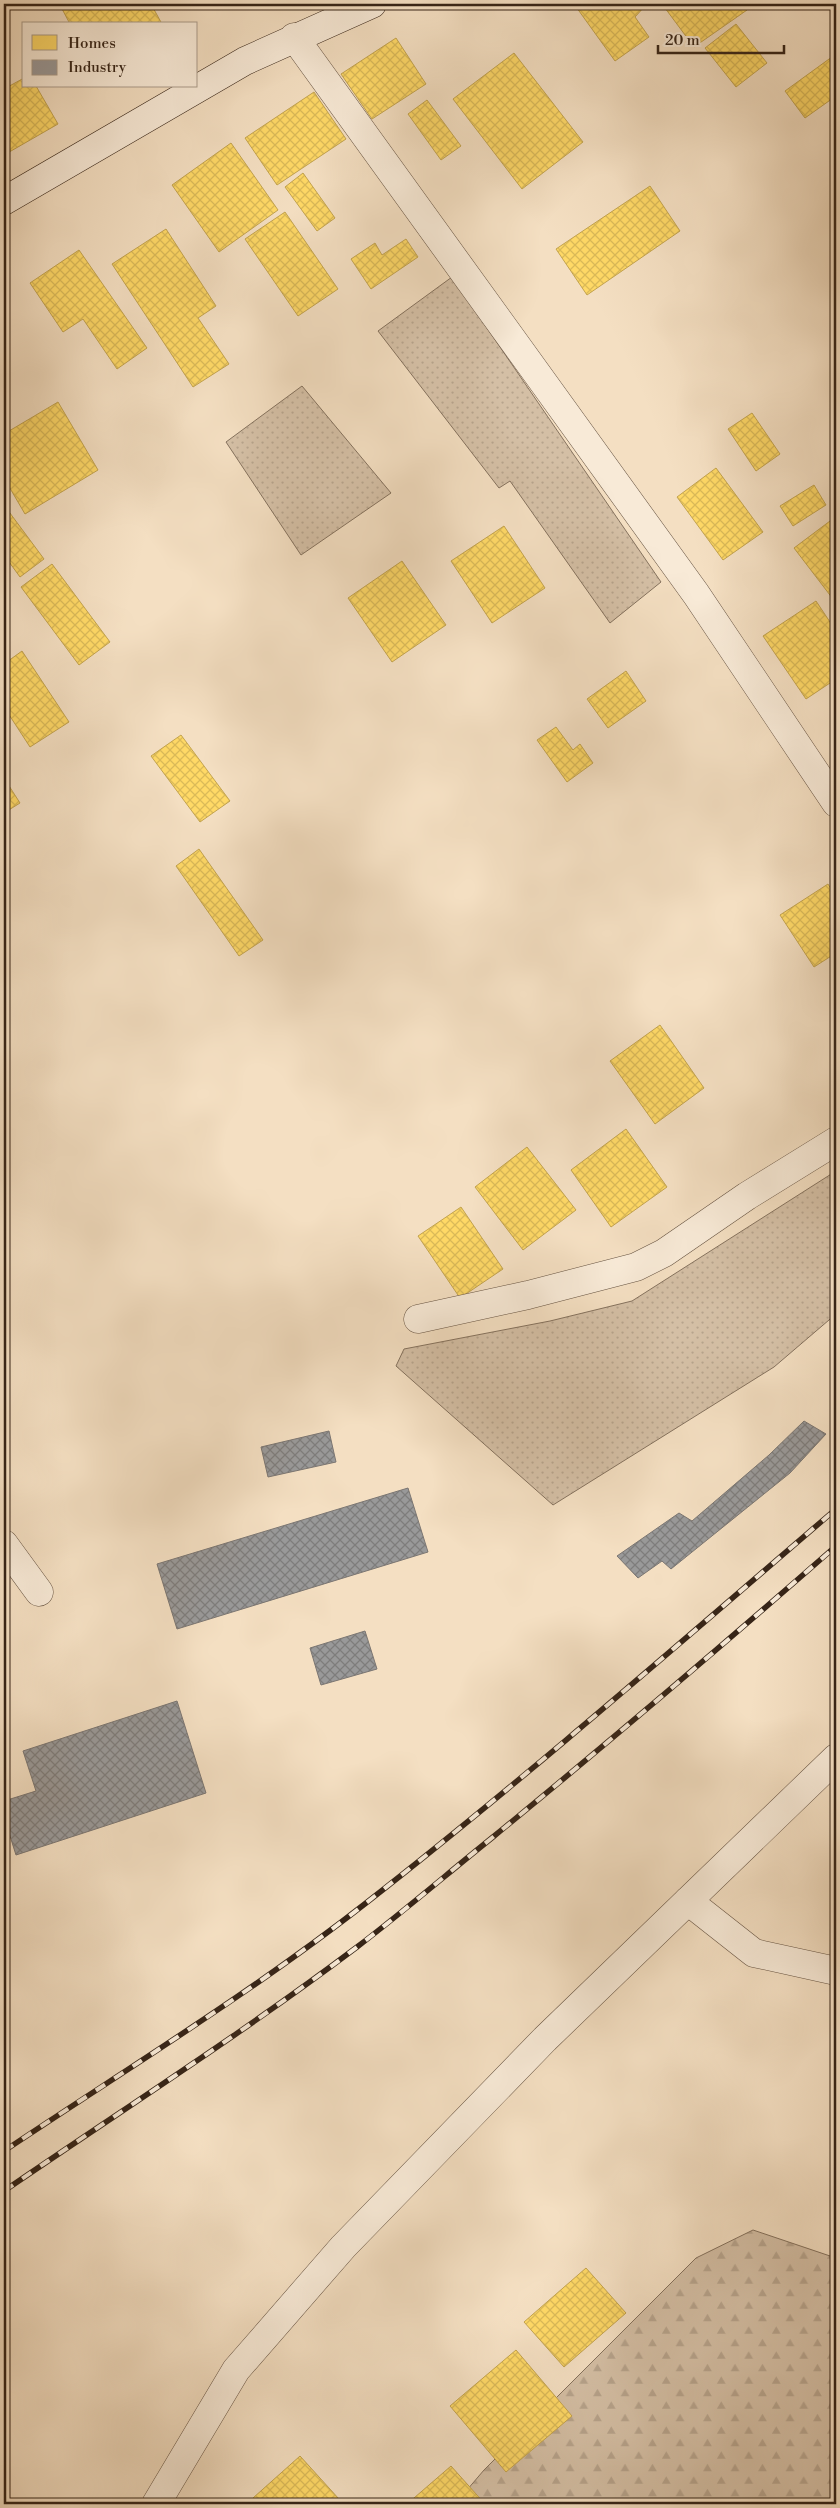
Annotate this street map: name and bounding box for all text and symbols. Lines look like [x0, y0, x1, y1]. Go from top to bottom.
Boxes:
legend [22, 22, 198, 88]
scale bar [658, 22, 784, 54]
text: 20 m [665, 31, 700, 50]
text: Homes [68, 34, 116, 53]
text: Industry [68, 58, 127, 77]

